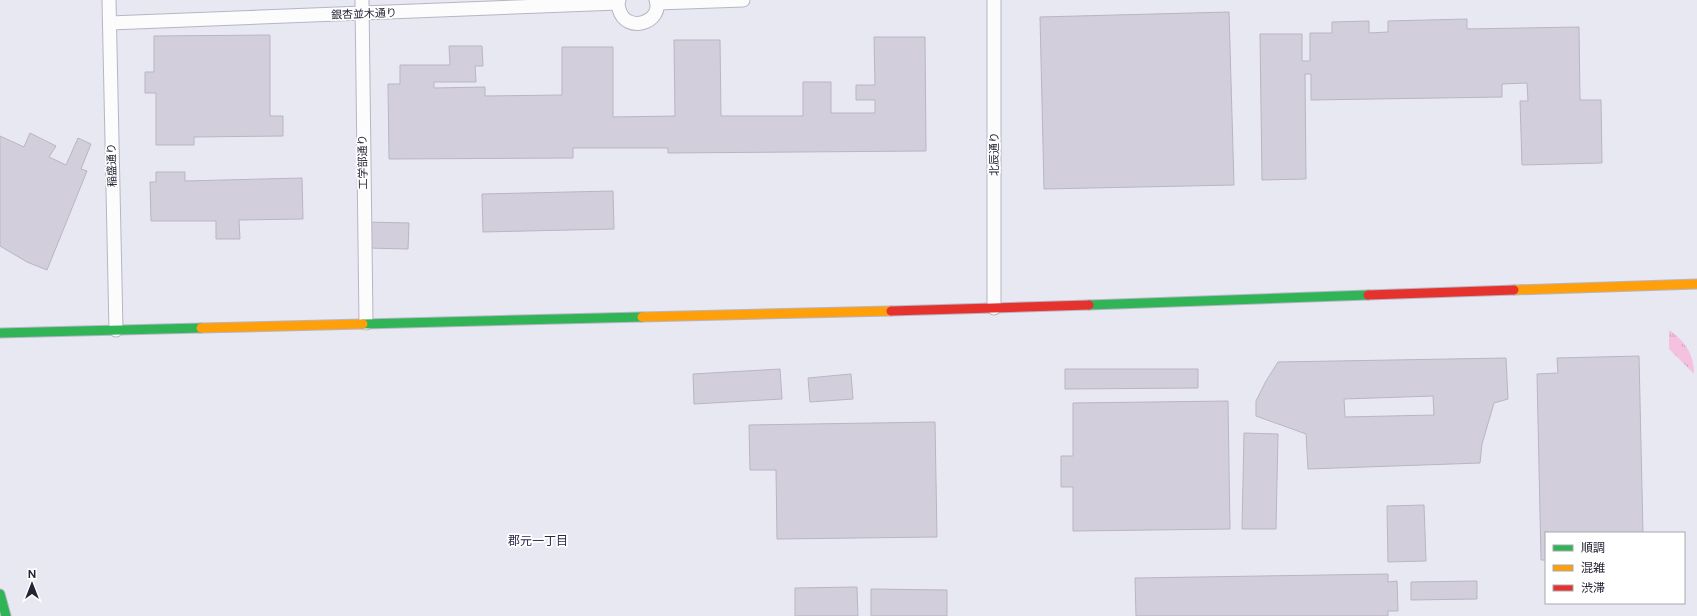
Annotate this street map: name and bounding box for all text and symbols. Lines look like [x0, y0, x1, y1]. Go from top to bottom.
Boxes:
street label: 銀杏並木通り [331, 6, 397, 22]
street label: 北辰通り [988, 132, 1001, 176]
street label: 工学部通り [356, 134, 370, 190]
street label: 稲盛通り [105, 143, 119, 187]
legend [1545, 532, 1685, 604]
district label: 郡元一丁目 [508, 534, 568, 548]
text: 順調 [1581, 541, 1605, 555]
text: 混雑 [1581, 561, 1605, 575]
north arrow [12, 564, 52, 604]
text: N [28, 568, 36, 581]
text: 渋滞 [1581, 581, 1605, 595]

